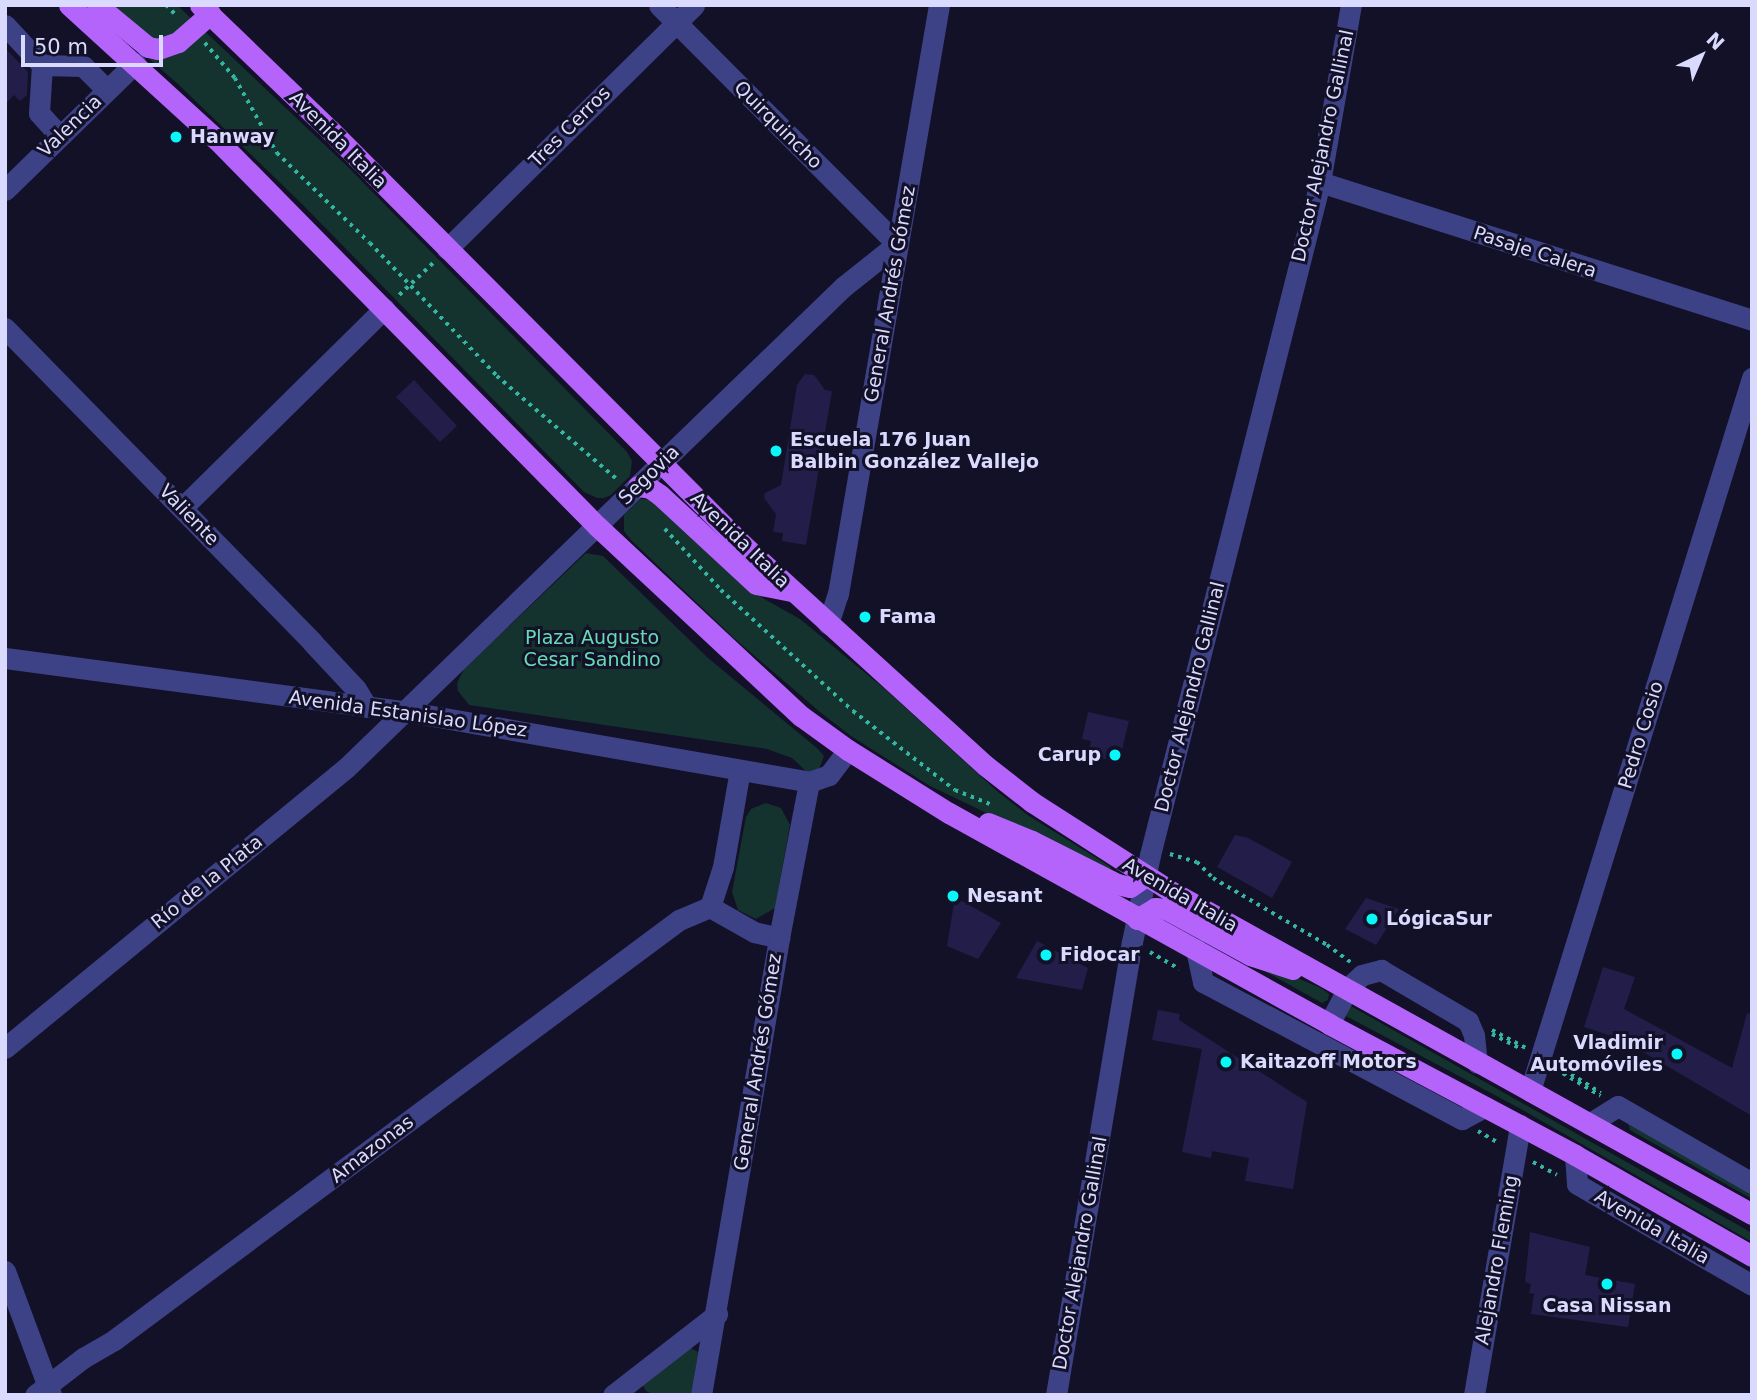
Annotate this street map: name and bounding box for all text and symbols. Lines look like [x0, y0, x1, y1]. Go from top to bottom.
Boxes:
scale bar [24, 21, 166, 65]
north arrow [1666, 21, 1736, 91]
text: N [1702, 27, 1729, 54]
street label: Doctor Alejandro Gallinal [1287, 28, 1359, 264]
text: 50 m [34, 35, 88, 59]
street label: Quirquincho [729, 76, 827, 174]
street label: Tres Cerros [525, 82, 615, 172]
street label: Avenida Italia [284, 86, 392, 194]
street label: Valencia [33, 90, 107, 162]
place label: Hanway [190, 126, 274, 148]
marker: Hanway [168, 129, 184, 145]
street label: General Andrés Gómez [860, 184, 920, 404]
street label: Pasaje Calera [1471, 221, 1599, 283]
place label: Escuela 176 Juan Balbin González Vallejo [790, 429, 1039, 473]
street label: Segovia [614, 441, 684, 509]
marker: Escuela 176 Juan Balbin González Vallejo [768, 443, 784, 459]
street label: Valiente [154, 480, 224, 550]
street label: Avenida Italia [686, 487, 794, 593]
street label: Doctor Alejandro Gallinal [1150, 579, 1230, 815]
place label: Fama [879, 606, 936, 628]
marker: Fama [857, 609, 873, 625]
park label: Plaza Augusto Cesar Sandino [523, 627, 661, 671]
street label: Pedro Cosio [1614, 678, 1668, 792]
street label: Avenida Estanislao López [287, 686, 529, 742]
place label: Carup [1038, 744, 1101, 766]
marker: Carup [1107, 747, 1123, 763]
street label: Río de la Plata [147, 830, 267, 934]
street label: Avenida Italia [1119, 853, 1241, 937]
place label: Nesant [967, 885, 1043, 907]
marker: Nesant [945, 888, 961, 904]
place label: LógicaSur [1386, 908, 1492, 930]
marker: LógicaSur [1364, 911, 1380, 927]
place label: Fidocar [1060, 944, 1140, 966]
marker: Fidocar [1038, 947, 1054, 963]
street label: General Andrés Gómez [730, 952, 786, 1172]
place label: Vladimir Automóviles [1530, 1032, 1663, 1076]
marker: Vladimir Automóviles [1669, 1046, 1685, 1062]
place label: Kaitazoff Motors [1240, 1051, 1417, 1073]
marker: Kaitazoff Motors [1218, 1054, 1234, 1070]
street label: Amazonas [326, 1110, 418, 1188]
street label: Doctor Alejandro Gallinal [1048, 1134, 1112, 1372]
street label: Alejandro Fleming [1471, 1173, 1523, 1347]
street label: Avenida Italia [1591, 1185, 1713, 1269]
marker: Casa Nissan [1599, 1276, 1615, 1292]
place label: Casa Nissan [1543, 1295, 1671, 1317]

